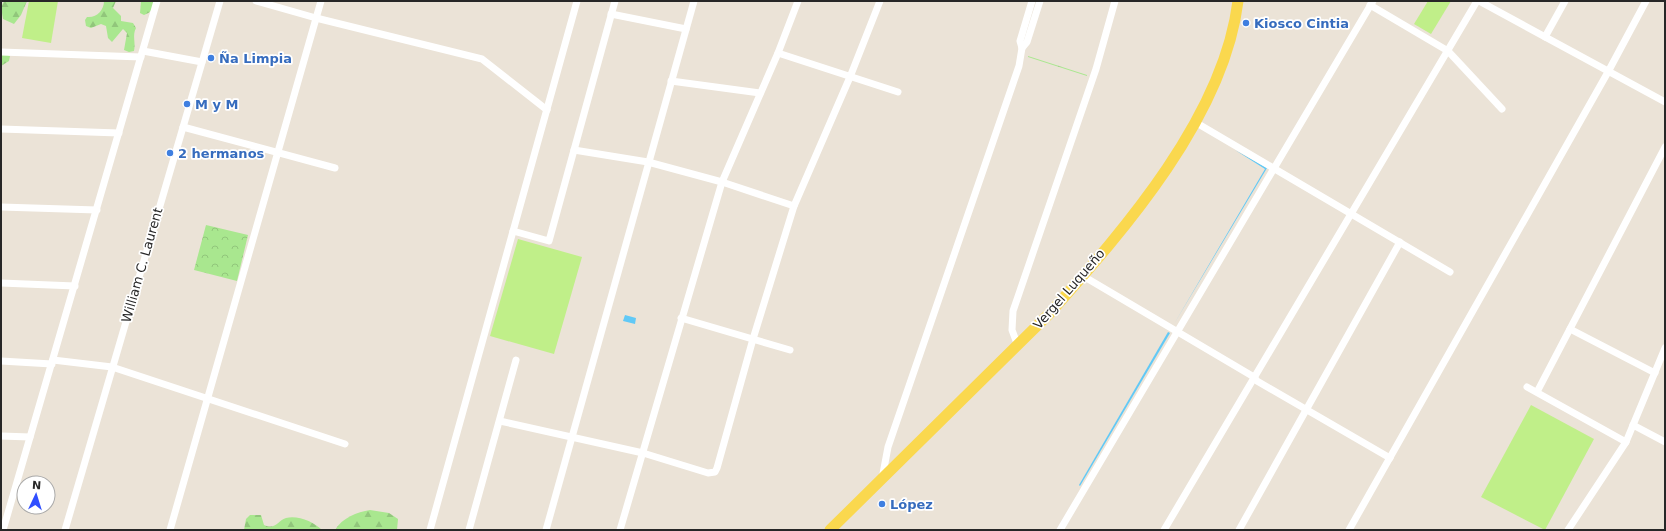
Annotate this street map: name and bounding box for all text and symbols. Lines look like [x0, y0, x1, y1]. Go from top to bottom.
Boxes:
place label: Kiosco Cintia [1254, 16, 1349, 31]
marker: Kiosco Cintia [1241, 18, 1251, 28]
place label: Ña Limpia [219, 51, 292, 66]
marker: Ña Limpia [206, 53, 216, 63]
place label: M y M [195, 97, 238, 112]
marker: M y M [182, 99, 192, 109]
place label: 2 hermanos [178, 146, 265, 161]
marker: 2 hermanos [165, 148, 175, 158]
street label: William C. Laurent [118, 206, 166, 324]
street label: Vergel Luqueño [1030, 246, 1108, 332]
north arrow [16, 475, 56, 515]
text: N [32, 479, 42, 492]
place label: López [890, 497, 933, 512]
marker: López [877, 499, 887, 509]

